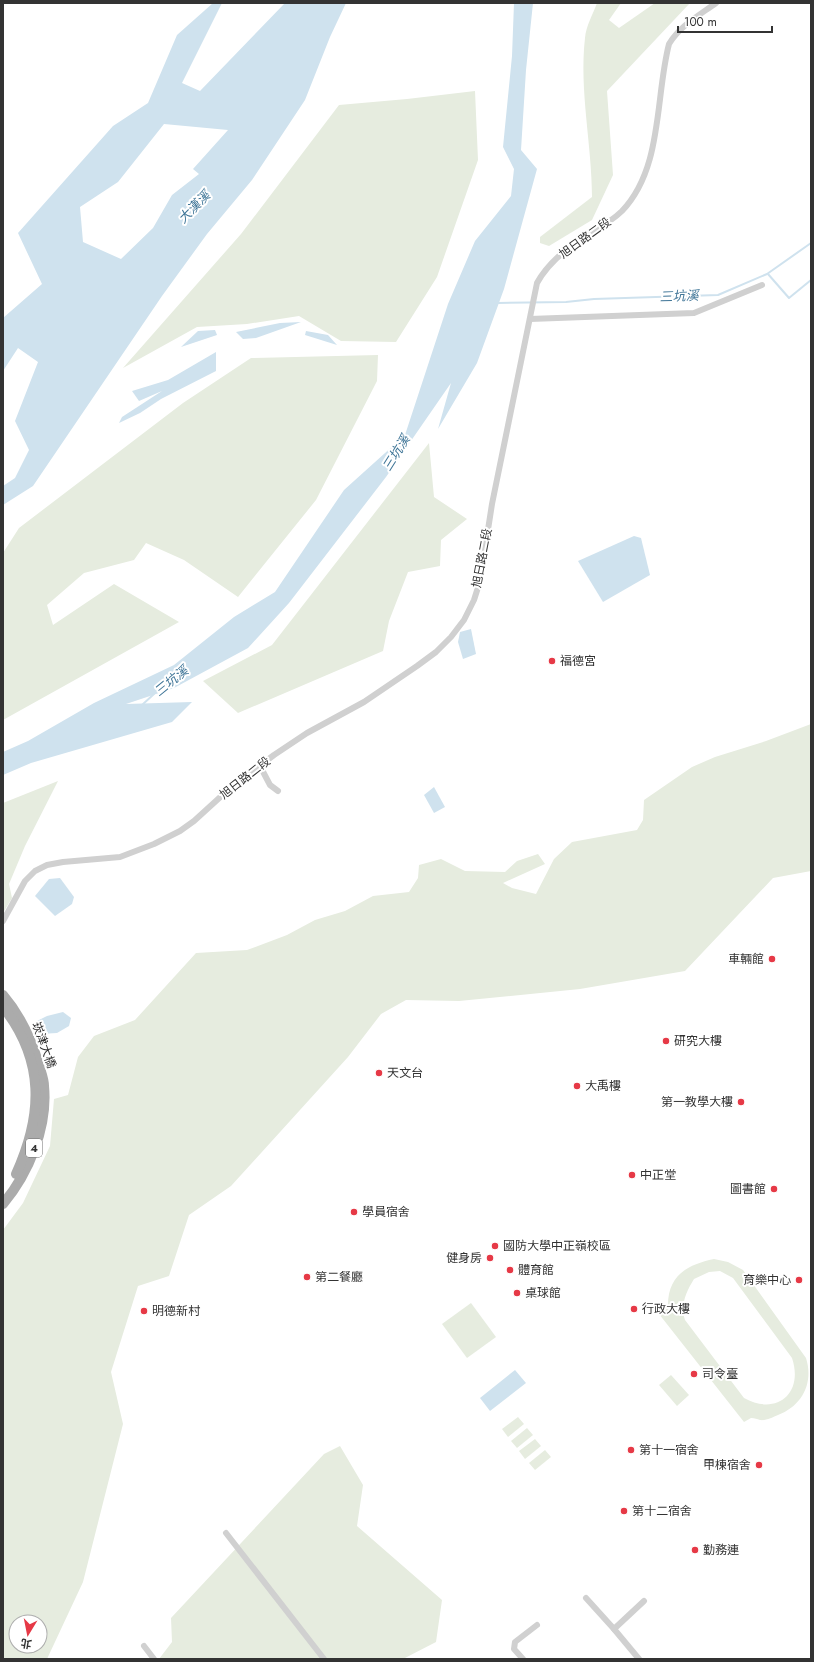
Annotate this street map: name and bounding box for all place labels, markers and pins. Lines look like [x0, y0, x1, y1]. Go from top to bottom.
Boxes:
place label: 福德宮 [560, 652, 596, 670]
marker: 福德宮 [547, 656, 557, 666]
place label: 車輛館 [728, 950, 764, 968]
marker: 車輛館 [767, 954, 777, 964]
place label: 研究大樓 [674, 1032, 722, 1050]
marker: 研究大樓 [661, 1036, 671, 1046]
place label: 天文台 [387, 1064, 423, 1082]
marker: 天文台 [374, 1068, 384, 1078]
place label: 大禹樓 [585, 1077, 621, 1095]
marker: 大禹樓 [572, 1081, 582, 1091]
place label: 第一教學大樓 [661, 1093, 733, 1111]
marker: 第一教學大樓 [736, 1097, 746, 1107]
place label: 中正堂 [640, 1166, 676, 1184]
marker: 中正堂 [627, 1170, 637, 1180]
place label: 圖書館 [730, 1180, 766, 1198]
marker: 圖書館 [769, 1184, 779, 1194]
place label: 學員宿舍 [362, 1203, 410, 1221]
marker: 學員宿舍 [349, 1207, 359, 1217]
place label: 國防大學中正嶺校區 [503, 1237, 611, 1255]
marker: 國防大學中正嶺校區 [490, 1241, 500, 1251]
place label: 健身房 [446, 1249, 482, 1267]
marker: 健身房 [485, 1253, 495, 1263]
place label: 體育館 [518, 1261, 554, 1279]
marker: 體育館 [505, 1265, 515, 1275]
place label: 第二餐廳 [315, 1268, 363, 1286]
place label: 育樂中心 [743, 1271, 791, 1289]
marker: 第二餐廳 [302, 1272, 312, 1282]
marker: 育樂中心 [794, 1275, 804, 1285]
place label: 桌球館 [525, 1284, 561, 1302]
marker: 桌球館 [512, 1288, 522, 1298]
place label: 行政大樓 [642, 1300, 690, 1318]
place label: 明德新村 [152, 1302, 201, 1320]
marker: 行政大樓 [629, 1304, 639, 1314]
marker: 明德新村 [139, 1306, 149, 1316]
place label: 司令臺 [702, 1365, 738, 1383]
marker: 司令臺 [689, 1369, 699, 1379]
place label: 第十一宿舍 [639, 1441, 699, 1459]
marker: 第十一宿舍 [626, 1445, 636, 1455]
place label: 甲棟宿舍 [703, 1456, 751, 1474]
marker: 甲棟宿舍 [754, 1460, 764, 1470]
place label: 第十二宿舍 [632, 1502, 692, 1520]
marker: 第十二宿舍 [619, 1506, 629, 1516]
place label: 勤務連 [703, 1541, 739, 1559]
marker: 勤務連 [690, 1545, 700, 1555]

